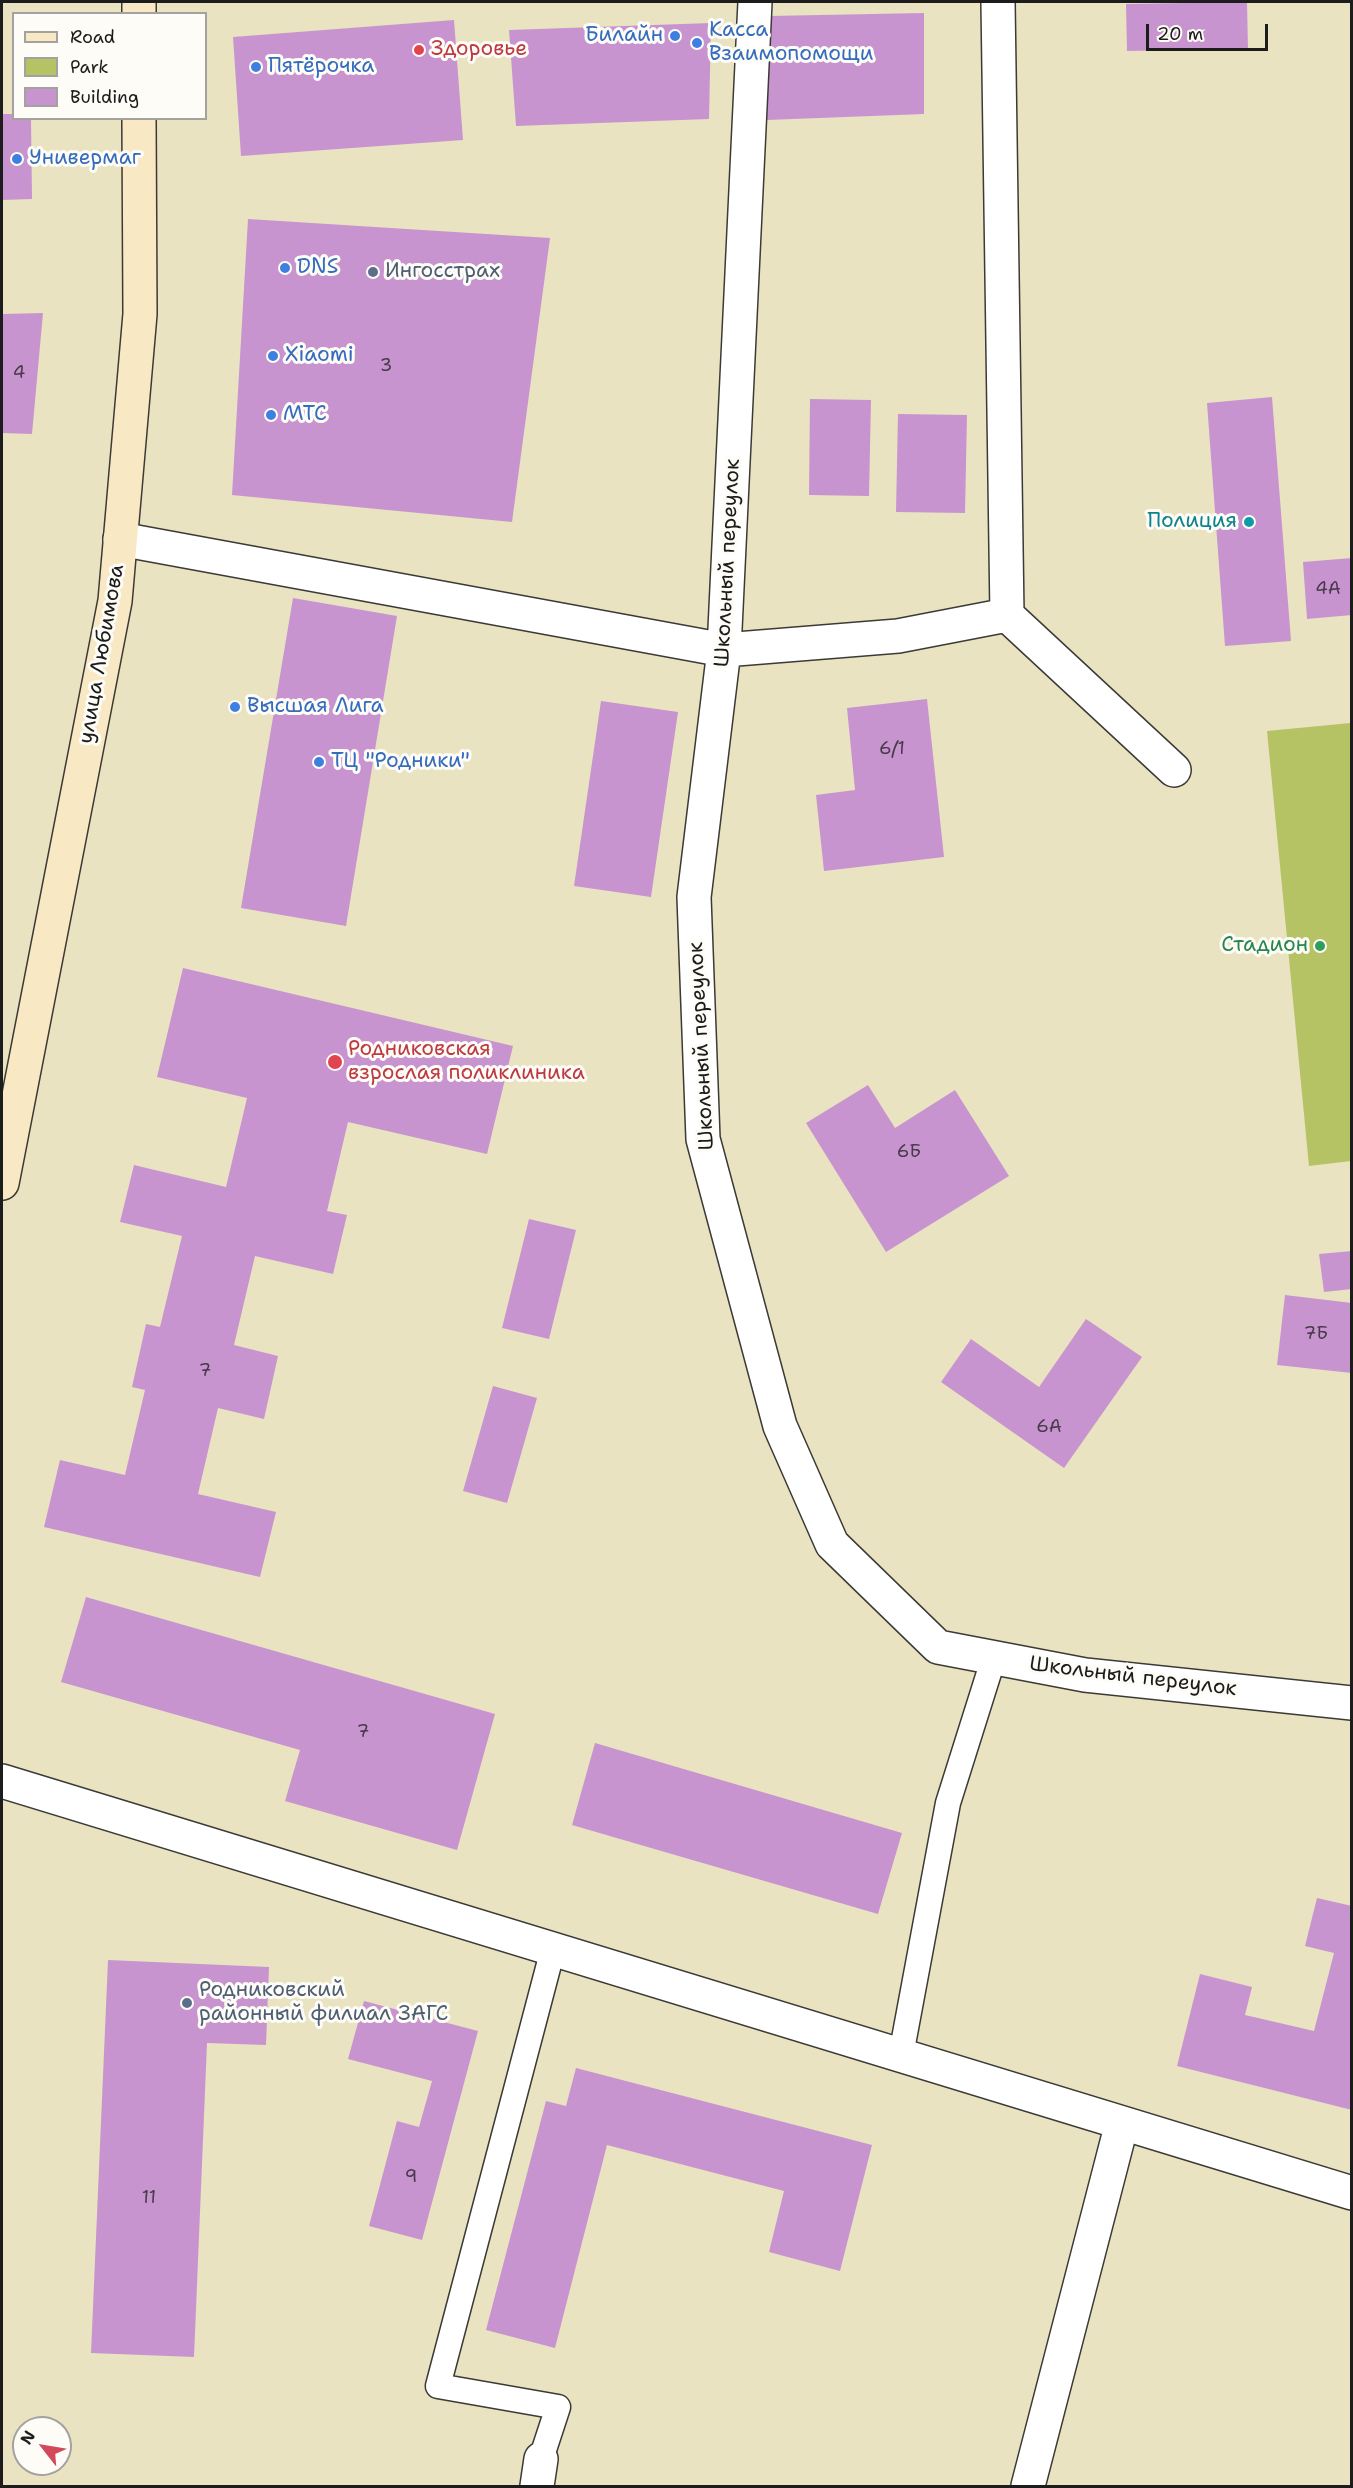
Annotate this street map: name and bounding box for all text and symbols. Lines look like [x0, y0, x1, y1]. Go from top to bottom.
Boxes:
legend [12, 12, 207, 120]
scale bar [1149, 12, 1270, 50]
place label: Касса Взаимопомощи [709, 18, 873, 68]
text: 20 m [1157, 22, 1203, 46]
place label: Билайн [585, 23, 663, 49]
text: Road [70, 25, 115, 49]
marker: Билайн [668, 29, 682, 43]
marker: Касса Взаимопомощи [690, 36, 704, 50]
place label: Здоровье [431, 37, 527, 63]
marker: Здоровье [412, 43, 426, 57]
place label: Пятёрочка [268, 54, 374, 80]
text: Park [70, 55, 109, 79]
marker: Пятёрочка [249, 60, 263, 74]
text: Building [70, 85, 139, 109]
place label: Универмаг [29, 146, 141, 172]
marker: Универмаг [10, 152, 24, 166]
place label: DNS [297, 255, 338, 281]
place label: Ингосстрах [385, 259, 500, 285]
marker: DNS [278, 261, 292, 275]
marker: Ингосстрах [366, 265, 380, 279]
place label: Xiaomi [285, 343, 354, 369]
marker: Xiaomi [266, 349, 280, 363]
house number: 3 [380, 355, 392, 377]
house number: 4 [13, 362, 25, 384]
place label: МТС [283, 402, 327, 428]
marker: МТС [264, 408, 278, 422]
street label: Школьный переулок [710, 458, 746, 668]
place label: Полиция [1147, 509, 1237, 535]
marker: Полиция [1242, 515, 1256, 529]
street label: улица Любимова [74, 562, 130, 746]
house number: 4А [1315, 578, 1341, 600]
place label: Высшая Лига [247, 694, 384, 720]
marker: Высшая Лига [228, 700, 242, 714]
house number: 6/1 [879, 738, 905, 760]
place label: ТЦ "Родники" [331, 749, 470, 775]
marker: ТЦ "Родники" [312, 755, 326, 769]
place label: Стадион [1221, 933, 1308, 959]
marker: Стадион [1313, 939, 1327, 953]
street label: Школьный переулок [684, 941, 720, 1151]
place label: Родниковская взрослая поликлиника [348, 1037, 585, 1087]
marker: Родниковская взрослая поликлиника [326, 1053, 344, 1071]
house number: 6Б [897, 1141, 921, 1163]
house number: 7Б [1304, 1323, 1328, 1345]
house number: 7 [199, 1360, 211, 1382]
house number: 6А [1036, 1416, 1062, 1438]
street label: Школьный переулок [1028, 1652, 1238, 1702]
house number: 7 [357, 1721, 369, 1743]
place label: Родниковский районный филиал ЗАГС [199, 1978, 448, 2028]
marker: Родниковский районный филиал ЗАГС [180, 1996, 194, 2010]
house number: 9 [405, 2166, 417, 2188]
house number: 11 [142, 2187, 156, 2209]
north arrow [12, 2416, 72, 2476]
text: N [16, 2427, 40, 2448]

